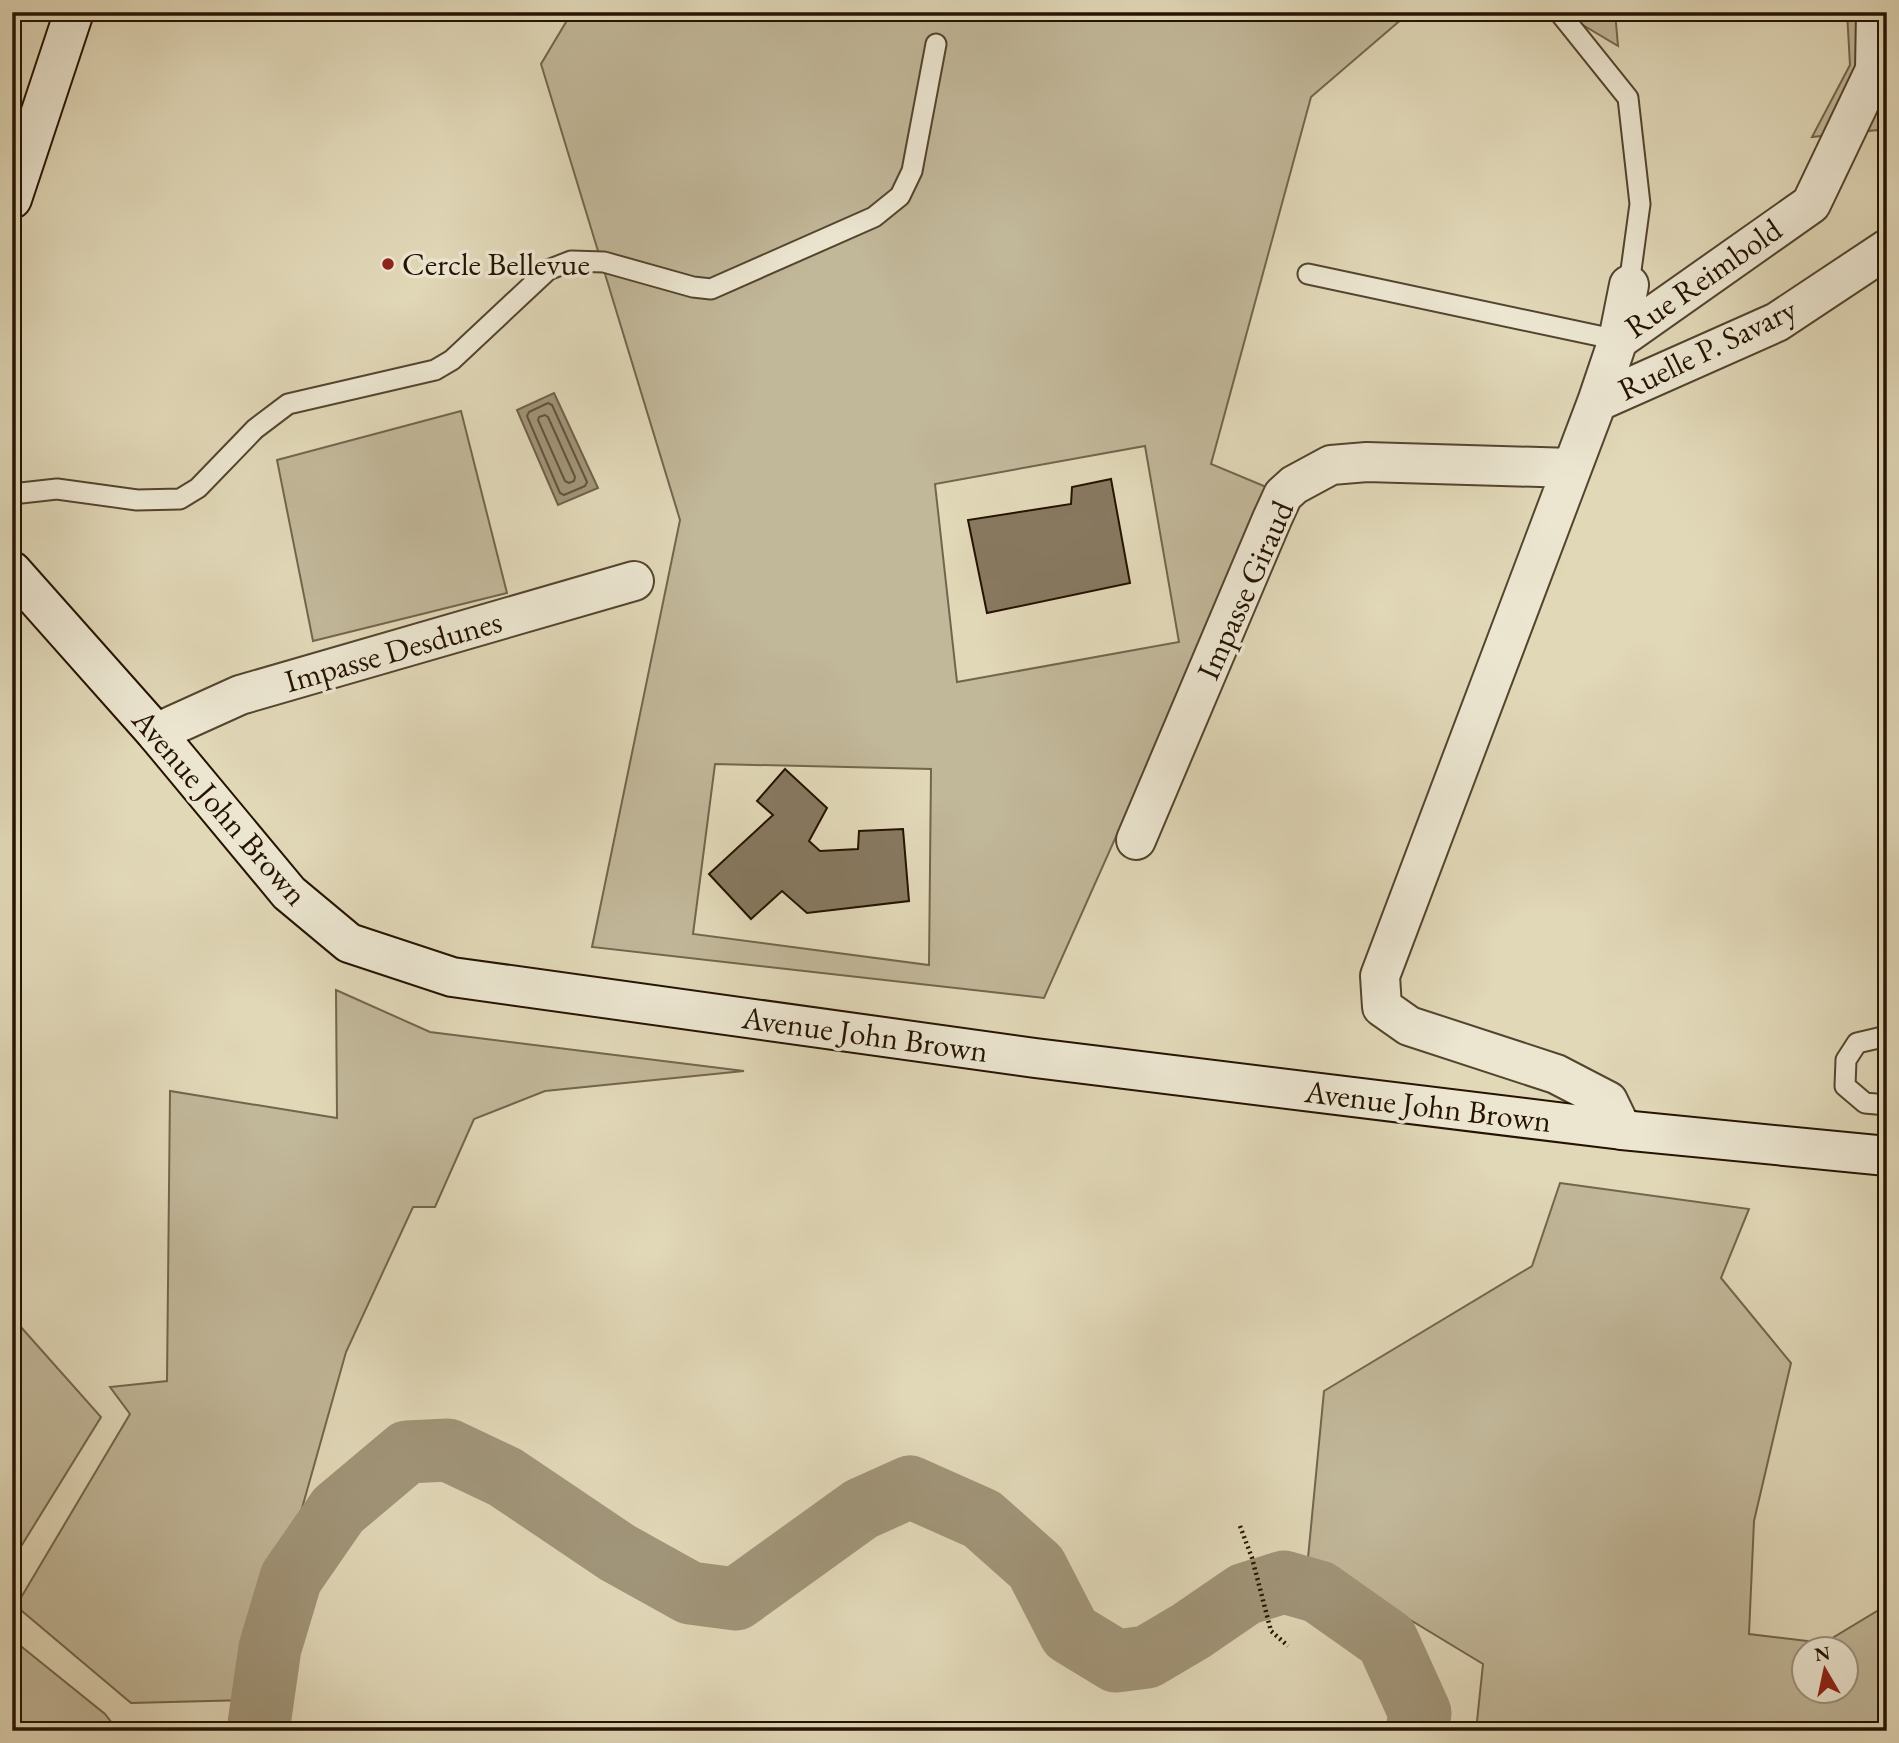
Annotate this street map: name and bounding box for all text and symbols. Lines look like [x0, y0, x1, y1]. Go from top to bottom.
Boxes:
street label: Rue Reimbold [1616, 208, 1790, 347]
place label: Cercle Bellevue [402, 243, 590, 285]
marker: Cercle Bellevue [380, 256, 396, 272]
street label: Ruelle P. Savary [1611, 287, 1804, 410]
street label: Impasse Giraud [1187, 493, 1304, 686]
street label: Impasse Desdunes [280, 600, 506, 702]
street label: Avenue John Brown [122, 699, 317, 914]
street label: Avenue John Brown [738, 996, 991, 1072]
street label: Avenue John Brown [1301, 1070, 1554, 1142]
north arrow [1790, 1634, 1860, 1704]
text: N [1813, 1640, 1833, 1667]

